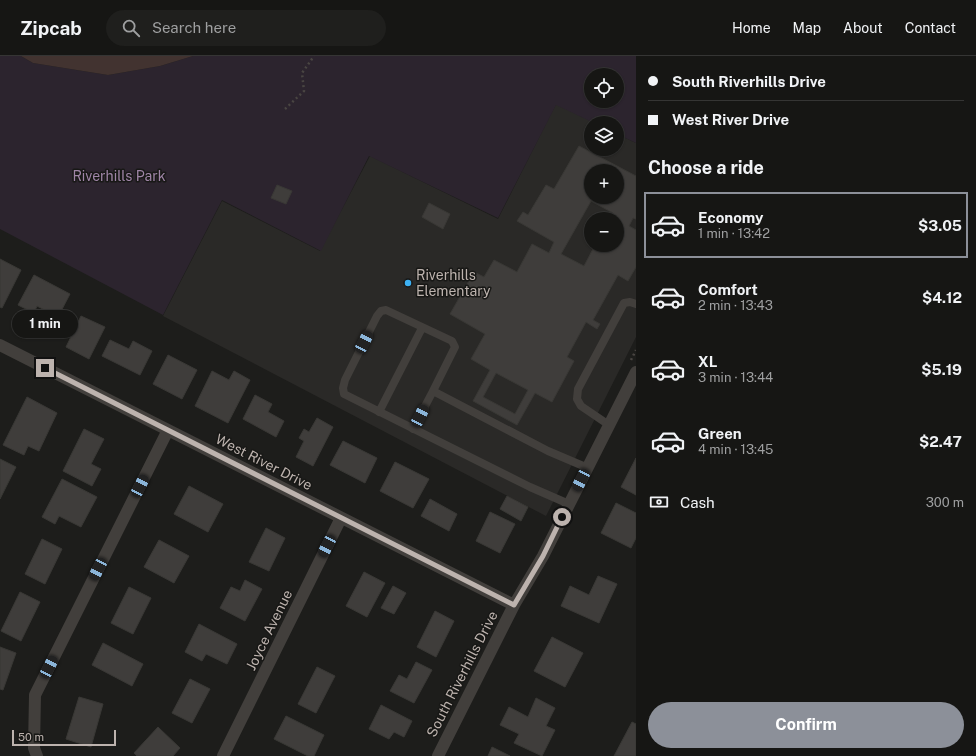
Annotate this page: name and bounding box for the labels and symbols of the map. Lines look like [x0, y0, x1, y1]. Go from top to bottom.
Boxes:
park label: Riverhills Park [72, 168, 166, 184]
place label: Riverhills Elementary [416, 267, 491, 299]
marker: Riverhills Elementary [403, 278, 413, 288]
callout: 1 min [12, 310, 78, 338]
car [353, 329, 375, 355]
route end [36, 359, 54, 377]
car [409, 403, 431, 429]
street label: West River Drive [213, 431, 315, 493]
car [570, 467, 592, 493]
car [129, 473, 151, 499]
route start [553, 508, 571, 526]
car [316, 533, 338, 559]
car [87, 556, 109, 582]
street label: Joyce Avenue [243, 587, 295, 673]
street label: South Riverhills Drive [423, 608, 501, 740]
car [38, 654, 60, 680]
scale bar [12, 728, 116, 747]

